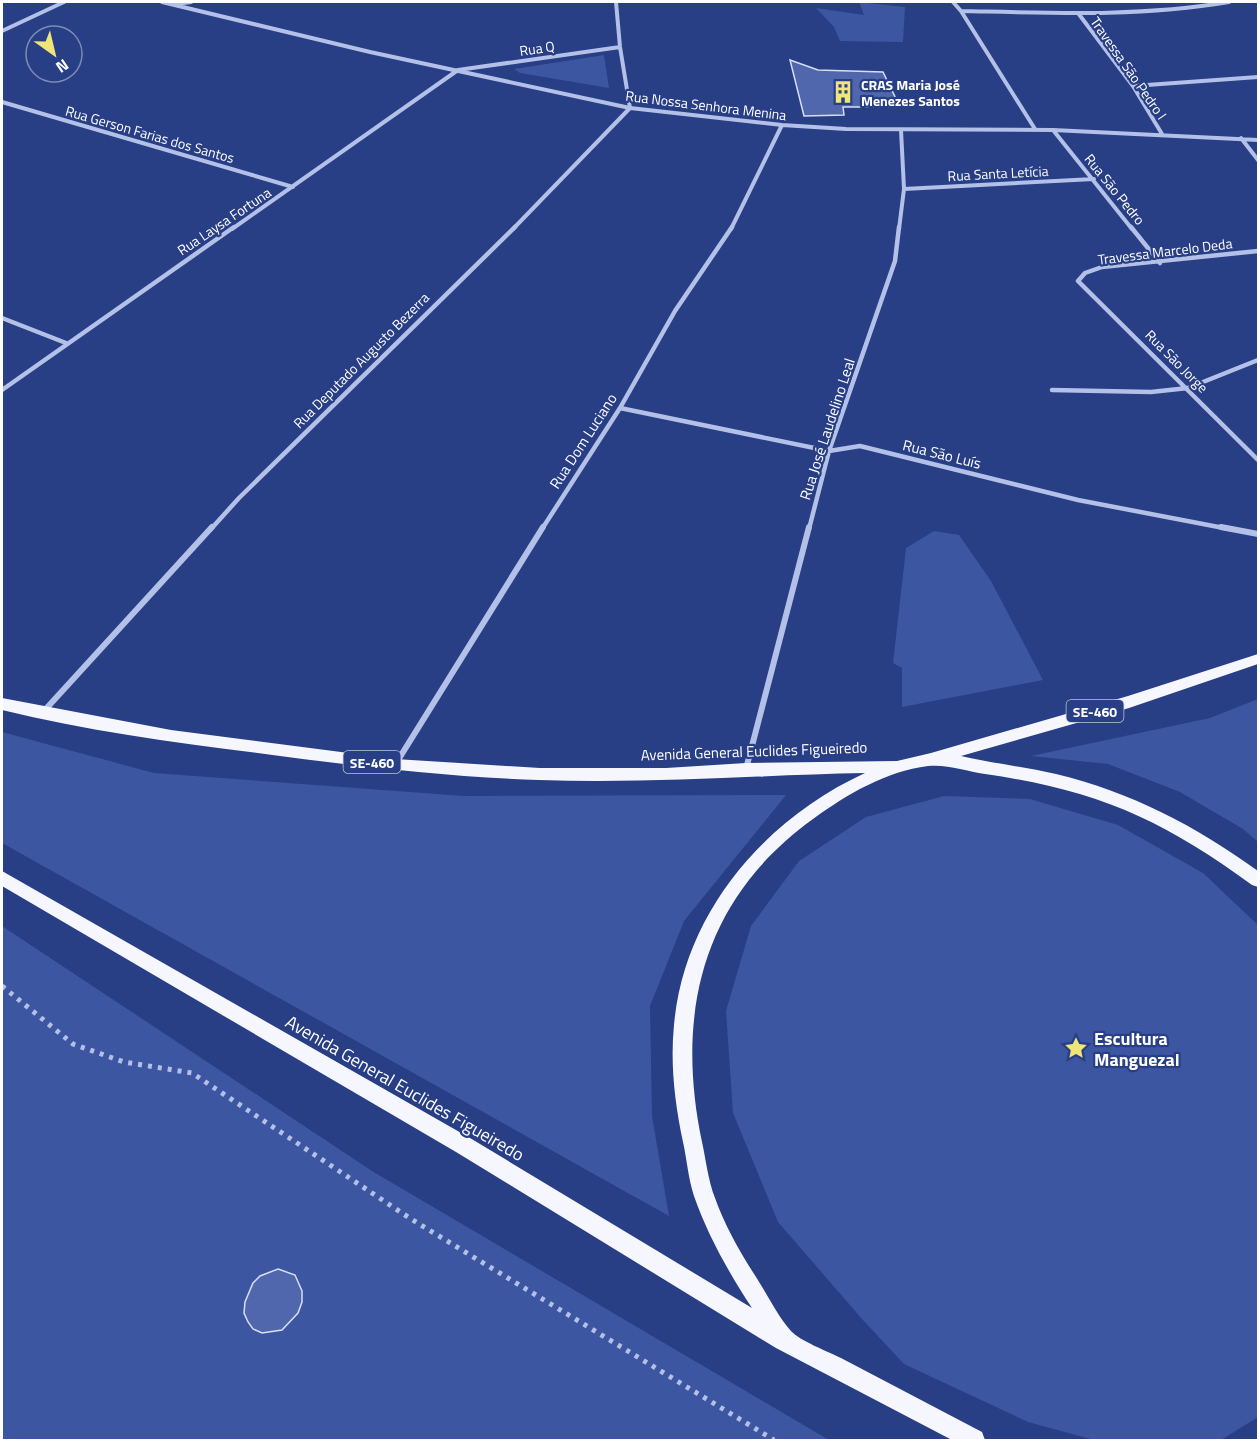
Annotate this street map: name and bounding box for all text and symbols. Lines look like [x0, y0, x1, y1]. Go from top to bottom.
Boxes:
street label: Travessa São Pedro I [1086, 12, 1172, 124]
north arrow [24, 24, 84, 84]
street label: Rua Q [518, 35, 556, 61]
text: N [51, 53, 74, 79]
place label: CRAS Maria José Menezes Santos [861, 74, 960, 111]
building icon: CRAS Maria José Menezes Santos [830, 79, 856, 105]
street label: Rua Nossa Senhora Menina [624, 85, 788, 125]
street label: Rua Gerson Farias dos Santos [63, 100, 237, 168]
street label: Rua São Pedro [1080, 149, 1150, 229]
street label: Rua Santa Letícia [947, 160, 1049, 186]
street label: Rua Laysa Fortuna [173, 182, 275, 260]
street label: Travessa Marcelo Deda [1096, 232, 1234, 270]
street label: Rua Deputado Augusto Bezerra [288, 287, 434, 433]
street label: Rua São Jorge [1141, 325, 1213, 397]
street label: Rua José Laudelino Leal [793, 355, 861, 503]
street label: Rua Dom Luciano [543, 389, 623, 493]
street label: Rua São Luís [900, 433, 984, 475]
road number: SE-460 [1066, 700, 1124, 722]
street label: Avenida General Euclides Figueiredo [640, 736, 868, 766]
road number: SE-460 [344, 751, 400, 773]
street label: Avenida General Euclides Figueiredo [280, 1008, 530, 1168]
place label: Escultura Manguezal [1094, 1025, 1180, 1073]
place icon: Escultura Manguezal [1063, 1035, 1089, 1061]

